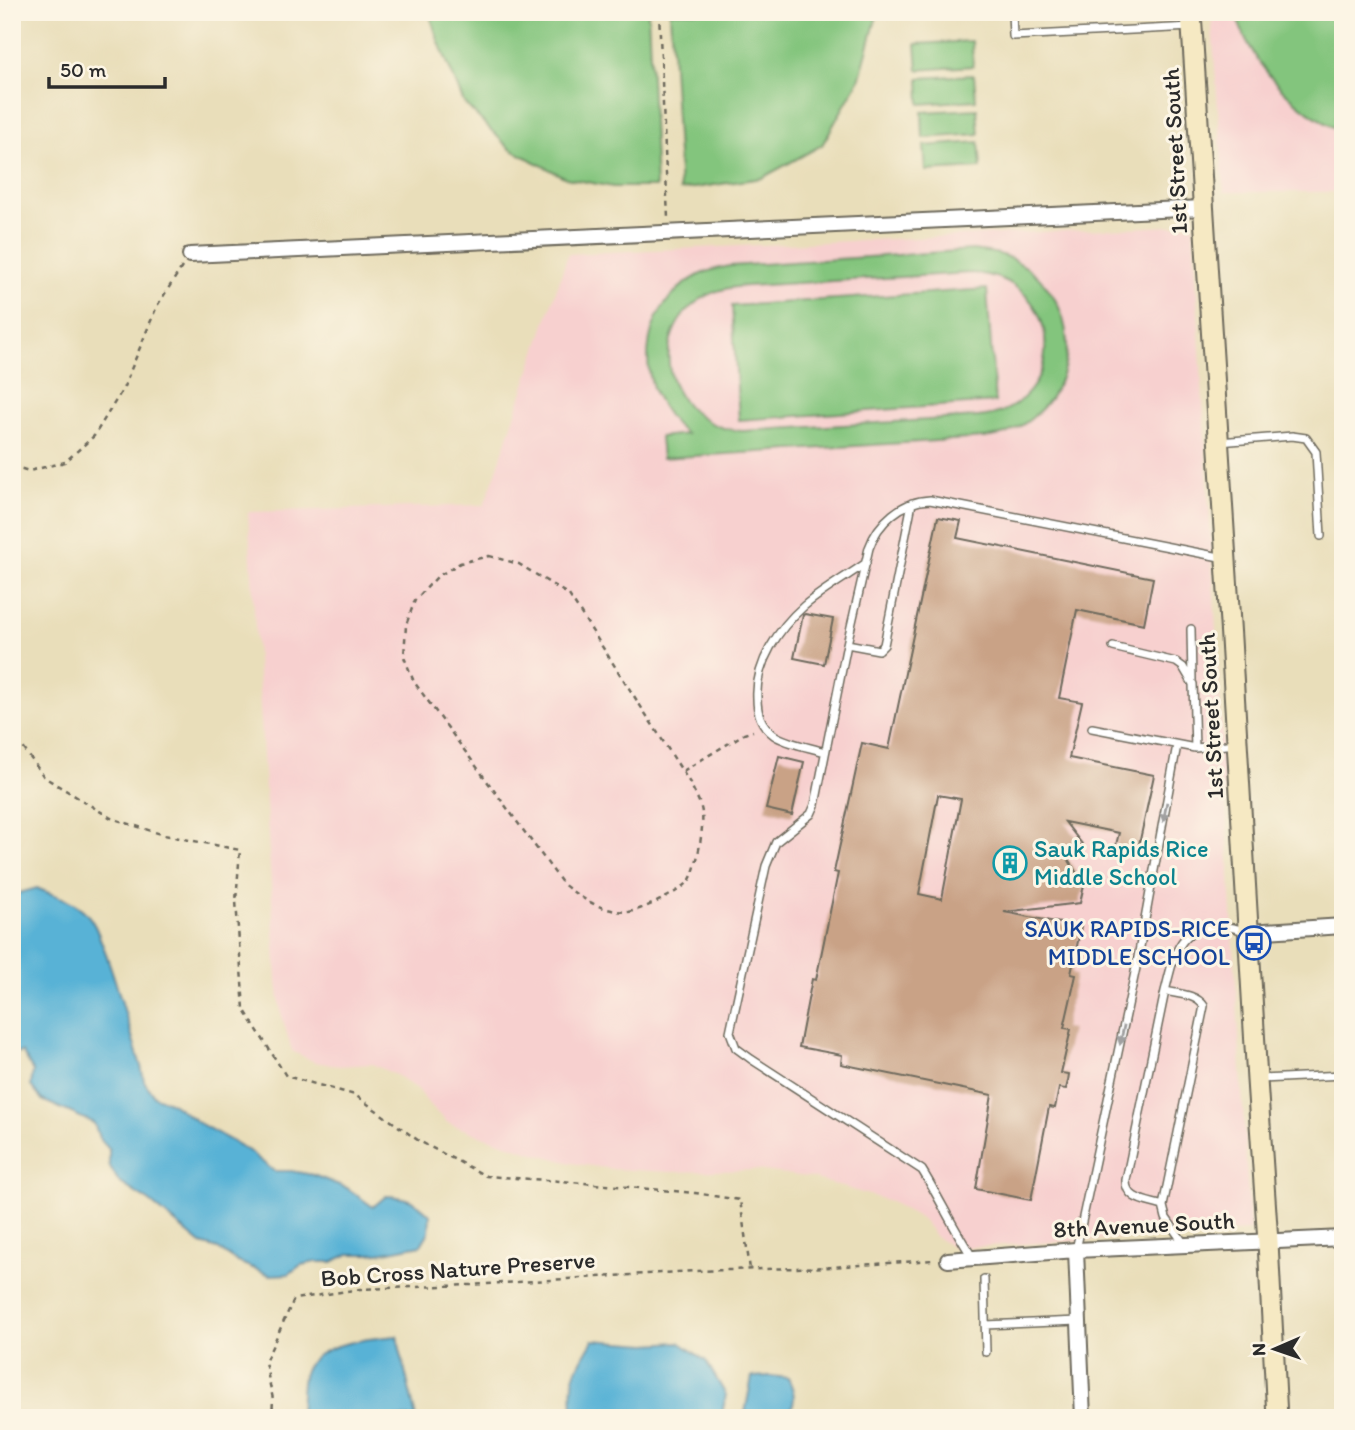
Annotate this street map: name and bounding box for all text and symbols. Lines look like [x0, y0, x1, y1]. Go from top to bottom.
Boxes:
scale bar [49, 46, 164, 90]
text: 50 m [60, 57, 107, 82]
street label: 1st Street South [1156, 67, 1193, 235]
street label: 1st Street South [1192, 632, 1229, 800]
one-way arrow [1159, 801, 1170, 823]
place label: Sauk Rapids Rice Middle School [1034, 834, 1208, 891]
building icon: Sauk Rapids Rice Middle School [991, 844, 1029, 882]
place label: SAUK RAPIDS-RICE MIDDLE SCHOOL [1024, 914, 1230, 971]
bus stop icon: SAUK RAPIDS-RICE MIDDLE SCHOOL [1235, 924, 1273, 962]
one-way arrow [1116, 1024, 1127, 1046]
street label: 8th Avenue South [1053, 1205, 1235, 1244]
street label: Bob Cross Nature Preserve [320, 1244, 596, 1293]
north arrow [1240, 1314, 1310, 1384]
text: N [1247, 1343, 1270, 1356]

